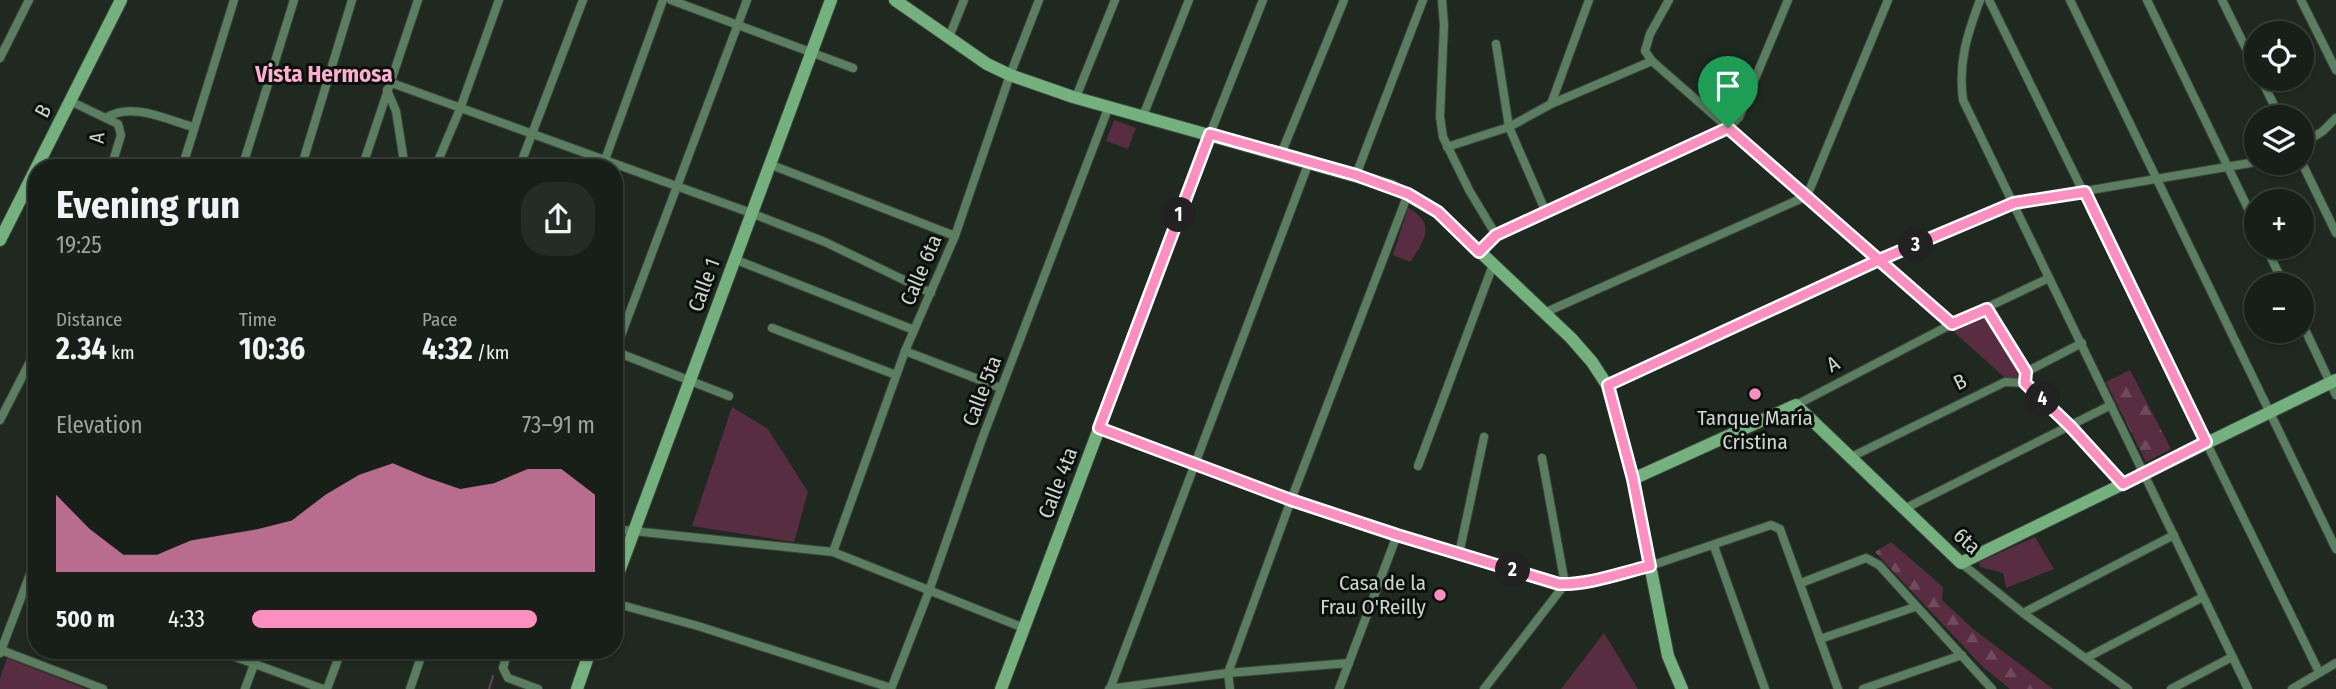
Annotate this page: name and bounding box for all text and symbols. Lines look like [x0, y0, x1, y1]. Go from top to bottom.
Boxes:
map controls [2244, 21, 2314, 343]
button: locate [2244, 21, 2314, 91]
pin [1698, 56, 1758, 128]
district label: Vista Hermosa [254, 60, 393, 88]
icon: arrive [1709, 67, 1747, 105]
street label: B [29, 100, 57, 122]
button: layers [2244, 105, 2314, 175]
street label: A [84, 131, 110, 145]
text: Evening run [56, 182, 240, 228]
button: share [521, 182, 595, 256]
button: + [2244, 189, 2314, 259]
pin: 1 [1162, 198, 1196, 232]
text: 1 [1174, 203, 1183, 226]
pin: 3 [1898, 228, 1934, 262]
text: 19:25 [56, 231, 102, 259]
street label: Calle 6ta [895, 231, 947, 309]
text: 3 [1911, 233, 1920, 256]
street label: Calle 1 [682, 255, 726, 315]
button: − [2244, 273, 2314, 343]
text: Distance [56, 308, 123, 331]
text: Time [239, 308, 277, 331]
text: Pace [422, 308, 457, 331]
text: 2.34 [56, 331, 107, 367]
text: 10:36 [239, 331, 305, 367]
text: 4:32 [422, 331, 473, 367]
text: km [107, 341, 135, 364]
text: /km [473, 341, 509, 364]
street label: A [1822, 350, 1844, 378]
street label: Calle 5ta [957, 352, 1007, 430]
street label: B [1949, 368, 1971, 396]
pin: 4 [2025, 382, 2060, 416]
marker: Tanque María Cristina [1747, 386, 1763, 402]
text: 4 [2038, 387, 2047, 410]
place label: Tanque María Cristina [1697, 405, 1813, 455]
text: Elevation [56, 411, 143, 439]
text: 73–91 m [522, 411, 595, 439]
street label: Calle 4ta [1033, 444, 1083, 522]
street label: 6ta [1948, 522, 1986, 560]
pin: 2 [1496, 552, 1530, 588]
text: 2 [1508, 558, 1517, 581]
place label: Casa de la Frau O'Reilly [1320, 570, 1427, 620]
marker: Casa de la Frau O'Reilly [1432, 587, 1448, 603]
text: 500 m [56, 605, 115, 633]
text: 4:33 [168, 605, 205, 633]

